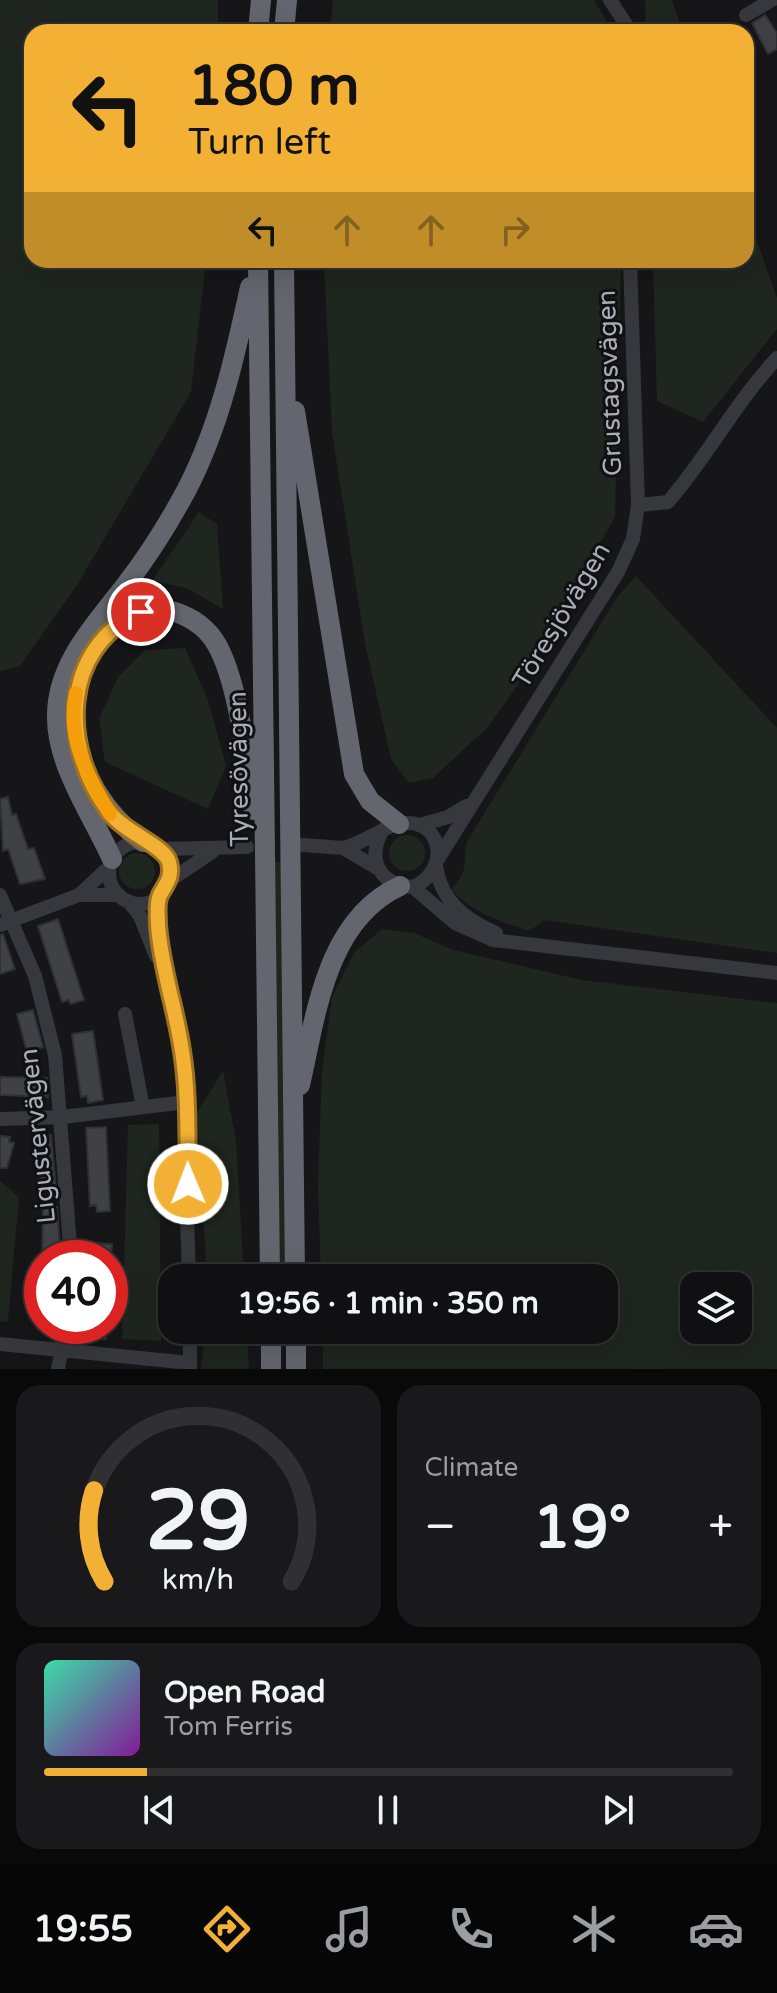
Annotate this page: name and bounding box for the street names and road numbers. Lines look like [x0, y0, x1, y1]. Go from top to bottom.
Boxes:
street label: Grustagsvägen [591, 289, 628, 477]
street label: Töresjövägen [506, 537, 617, 694]
street label: Tyresövägen [222, 691, 255, 847]
street label: Ligustervägen [13, 1047, 62, 1225]

